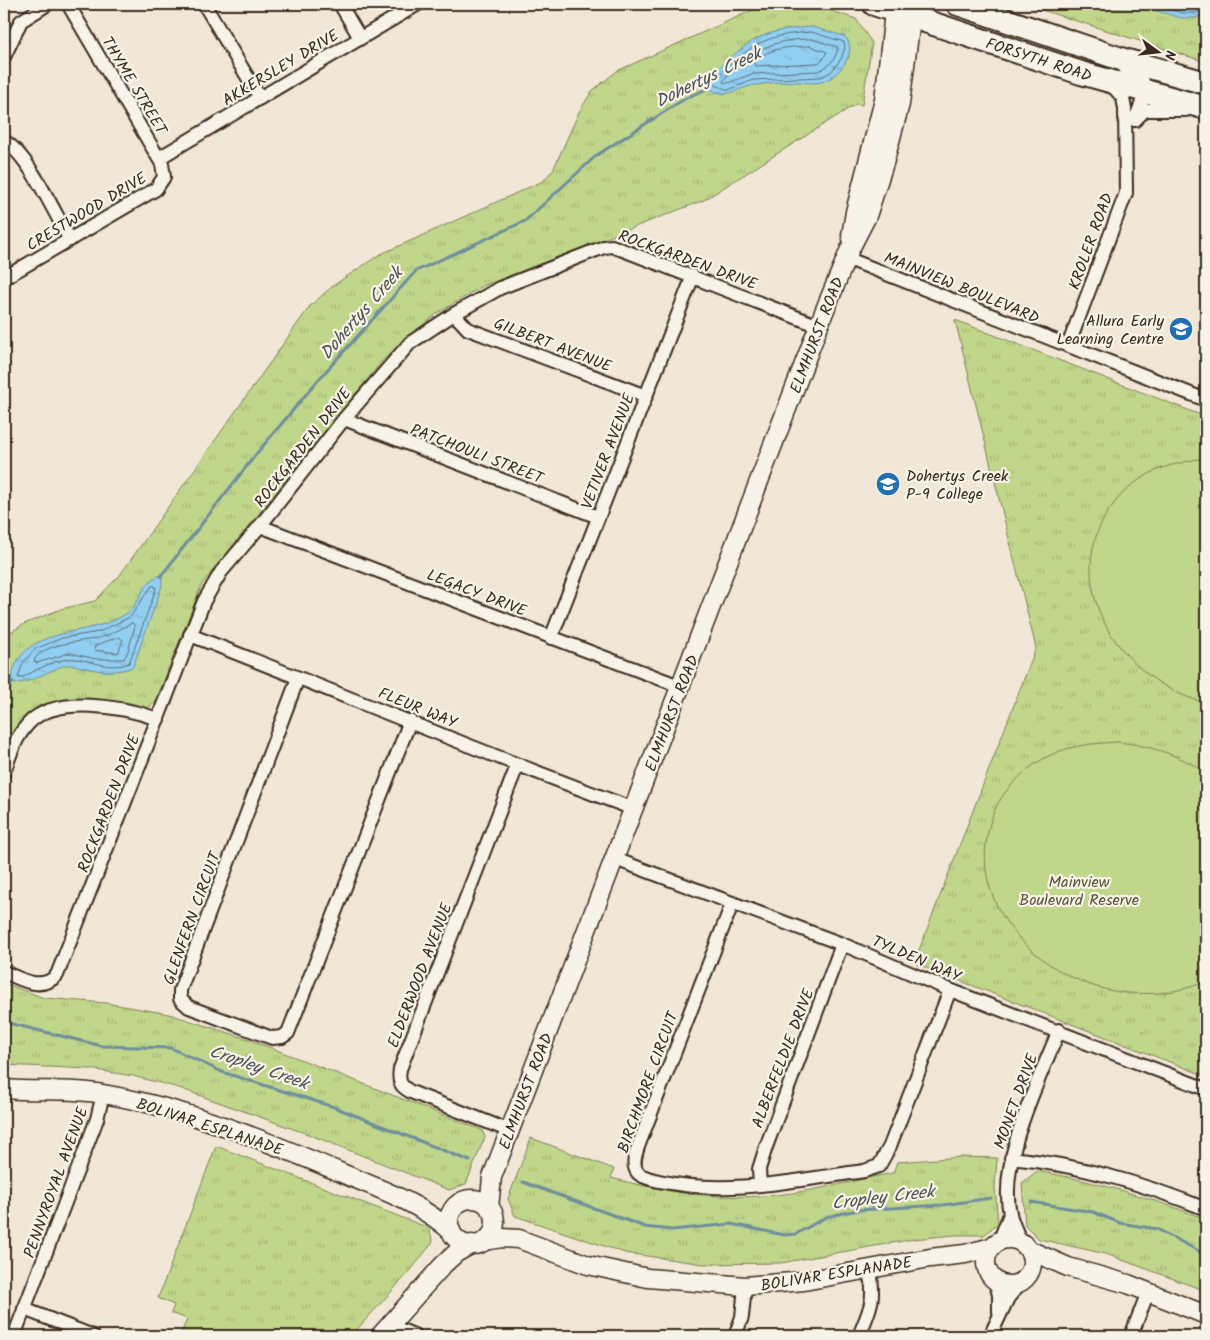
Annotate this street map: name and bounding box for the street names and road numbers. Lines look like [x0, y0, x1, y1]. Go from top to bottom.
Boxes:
street label: AKKERSLEY DRIVE [218, 23, 344, 113]
street label: THYME STREET [95, 32, 174, 141]
street label: FORSYTH ROAD [982, 32, 1095, 89]
street label: CRESTWOOD DRIVE [22, 166, 152, 258]
street label: KROLER ROAD [1062, 189, 1121, 294]
street label: ROCKGARDEN DRIVE [614, 224, 761, 297]
street label: MAINVIEW BOULEVARD [880, 246, 1043, 331]
street label: ELMHURST ROAD [784, 274, 851, 397]
street label: GILBERT AVENUE [490, 311, 616, 380]
street label: ROCKGARDEN DRIVE [248, 382, 359, 513]
street label: VETIVER AVENUE [575, 389, 642, 513]
street label: PATCHOULI STREET [406, 418, 548, 492]
street label: LEGACY DRIVE [423, 563, 531, 624]
street label: ELMHURST ROAD [639, 652, 706, 775]
street label: FLEUR WAY [374, 681, 461, 736]
street label: ROCKGARDEN DRIVE [71, 730, 148, 876]
street label: GLENFERN CIRCUIT [157, 847, 229, 988]
street label: ELDERWOOD AVENUE [381, 899, 460, 1052]
street label: TYLDEN WAY [868, 929, 966, 990]
street label: ALBERFELDIE DRIVE [745, 985, 822, 1132]
street label: BIRCHMORE CIRCUIT [611, 1007, 686, 1157]
street label: ELMHURST ROAD [493, 1030, 560, 1153]
street label: MONET DRIVE [988, 1050, 1045, 1153]
street label: BOLIVAR ESPLANADE [133, 1092, 287, 1163]
street label: PENNYROYAL AVENUE [17, 1103, 96, 1262]
street label: BOLIVAR ESPLANADE [759, 1250, 914, 1299]

